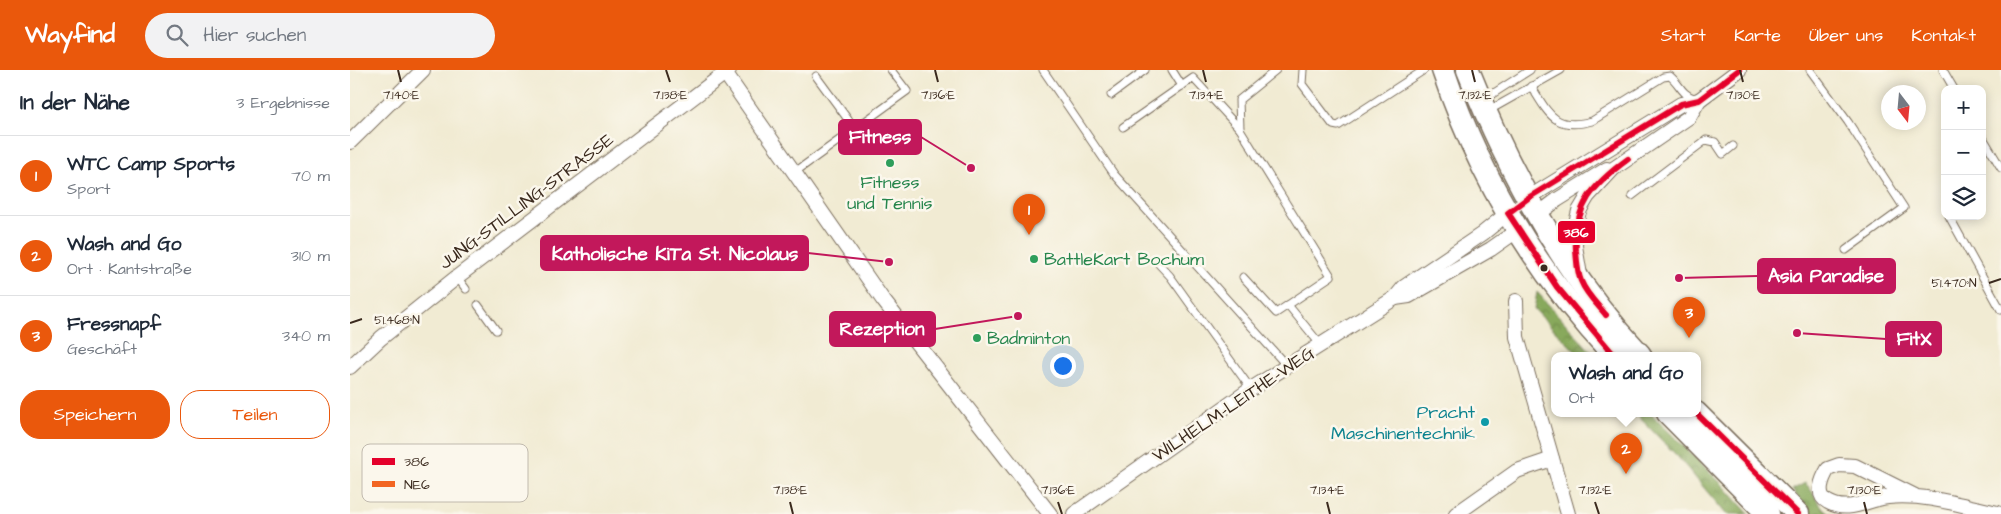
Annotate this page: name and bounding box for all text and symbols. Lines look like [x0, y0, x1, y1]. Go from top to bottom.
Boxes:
search box [145, 13, 495, 58]
text: Wayfind [25, 18, 115, 52]
icon: search [163, 21, 191, 49]
text: Hier suchen [203, 22, 306, 49]
text: Start [1661, 23, 1706, 48]
text: Karte [1734, 23, 1781, 48]
text: Über uns [1809, 23, 1883, 48]
text: Kontakt [1911, 23, 1976, 48]
north arrow [1881, 85, 1926, 130]
map controls [1941, 85, 1986, 220]
button: + [1941, 85, 1986, 130]
text: 7.140°E [383, 87, 419, 104]
text: 7.138°E [653, 87, 687, 104]
text: 7.136°E [921, 87, 955, 104]
text: 7.134°E [1189, 87, 1223, 104]
text: 7.132°E [1458, 87, 1492, 104]
text: 7.130°E [1726, 87, 1760, 104]
text: In der Nähe [20, 88, 130, 117]
text: 3 Ergebnisse [236, 92, 330, 114]
callout: Fitness [839, 120, 921, 154]
text: Fitness [849, 124, 912, 151]
street label: JUNG-STILLING-STRASSE [434, 127, 619, 275]
button: − [1941, 130, 1986, 175]
text: WTC Camp Sports [67, 151, 235, 178]
marker: Fitness und Tennis [884, 157, 896, 169]
text: 1 [35, 165, 37, 187]
text: 70 m [291, 165, 330, 187]
place label: Fitness und Tennis [847, 170, 933, 216]
button: layers [1941, 175, 1986, 220]
text: Sport [67, 178, 110, 200]
pin: 1 [1013, 194, 1045, 235]
line badge: 386 [1557, 220, 1596, 244]
text: 386 [1563, 223, 1589, 243]
text: Wash and Go [67, 231, 181, 258]
callout: Katholische KiTa St. Nicolaus [541, 236, 808, 270]
text: Katholische KiTa St. Nicolaus [552, 241, 799, 268]
text: 2 [31, 245, 41, 267]
text: 310 m [291, 245, 330, 267]
place label: BattleKart Bochum [1044, 247, 1204, 272]
marker: BattleKart Bochum [1028, 253, 1040, 265]
text: Ort · Kantstraße [67, 258, 192, 280]
callout: Asia Paradise [1758, 259, 1895, 293]
unlabelled marker [1539, 263, 1549, 273]
text: Asia Paradise [1768, 263, 1885, 290]
text: 51.470°N [1932, 275, 1977, 292]
pin: 3 [1673, 297, 1705, 338]
text: Fressnapf [67, 311, 161, 338]
text: 51.468°N [374, 312, 420, 329]
callout: Rezeption [830, 312, 935, 346]
text: Rezeption [840, 316, 925, 343]
callout: FitX [1886, 322, 1941, 356]
text: 3 [32, 325, 40, 347]
text: 340 m [282, 325, 330, 347]
place label: Badminton [987, 326, 1070, 351]
text: FitX [1896, 326, 1932, 353]
marker: Badminton [971, 332, 983, 344]
text: Geschäft [67, 338, 137, 360]
street label: WILHELM-LEITHE-WEG [1147, 340, 1320, 468]
popup [1551, 352, 1701, 417]
your location [1050, 353, 1076, 379]
text: Wash and Go [1569, 360, 1683, 387]
text: Ort [1569, 387, 1595, 409]
button: Speichern [20, 390, 170, 439]
button: Teilen [180, 390, 330, 439]
place label: Pracht Maschinentechnik [1331, 400, 1476, 446]
marker: Pracht Maschinentechnik [1479, 416, 1491, 428]
pin: 2 [1610, 433, 1642, 474]
legend [362, 444, 528, 502]
text: 386 [404, 452, 429, 472]
text: NE6 [404, 475, 430, 495]
text: 7.138°E [773, 482, 807, 499]
text: 7.136°E [1041, 482, 1075, 499]
text: 7.134°E [1310, 482, 1344, 499]
text: 7.132°E [1578, 482, 1612, 499]
text: 7.130°E [1847, 482, 1881, 499]

